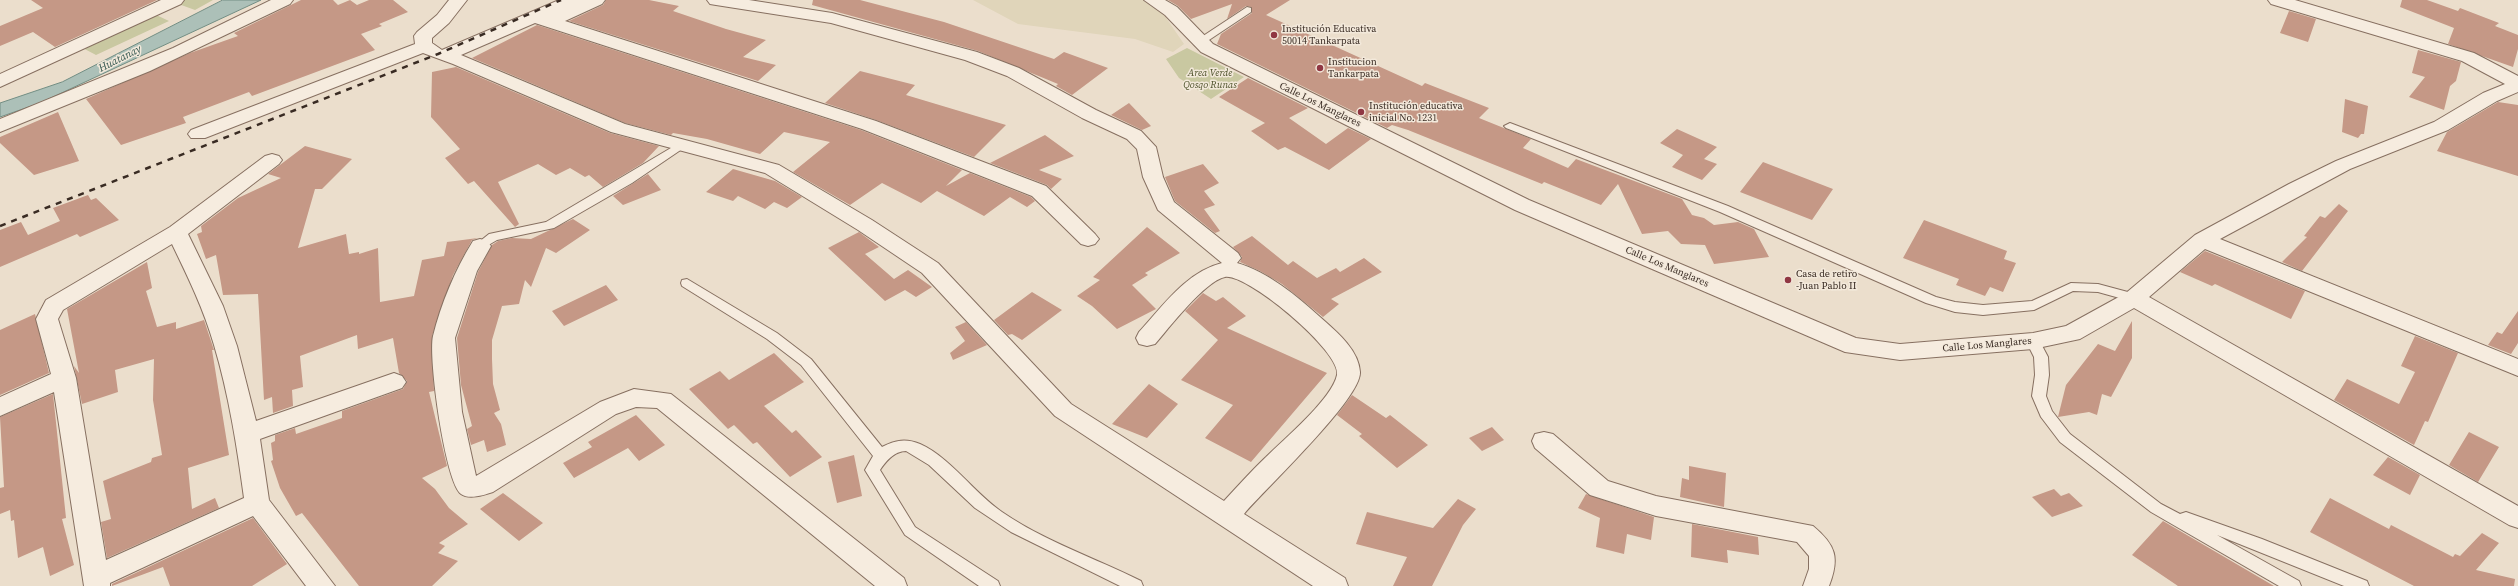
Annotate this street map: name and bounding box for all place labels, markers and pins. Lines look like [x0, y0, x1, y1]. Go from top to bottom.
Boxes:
place label: Institución Educativa 50014 Tankarpata [1282, 23, 1376, 46]
marker: Institución Educativa 50014 Tankarpata [1269, 30, 1279, 40]
place label: Institucion Tankarpata [1328, 56, 1379, 80]
marker: Institucion Tankarpata [1315, 63, 1325, 73]
place label: Institución educativa inicial No. 1231 [1369, 100, 1462, 124]
marker: Institución educativa inicial No. 1231 [1356, 107, 1366, 117]
place label: Casa de retiro -Juan Pablo II [1796, 268, 1857, 292]
marker: Casa de retiro -Juan Pablo II [1783, 275, 1793, 285]

